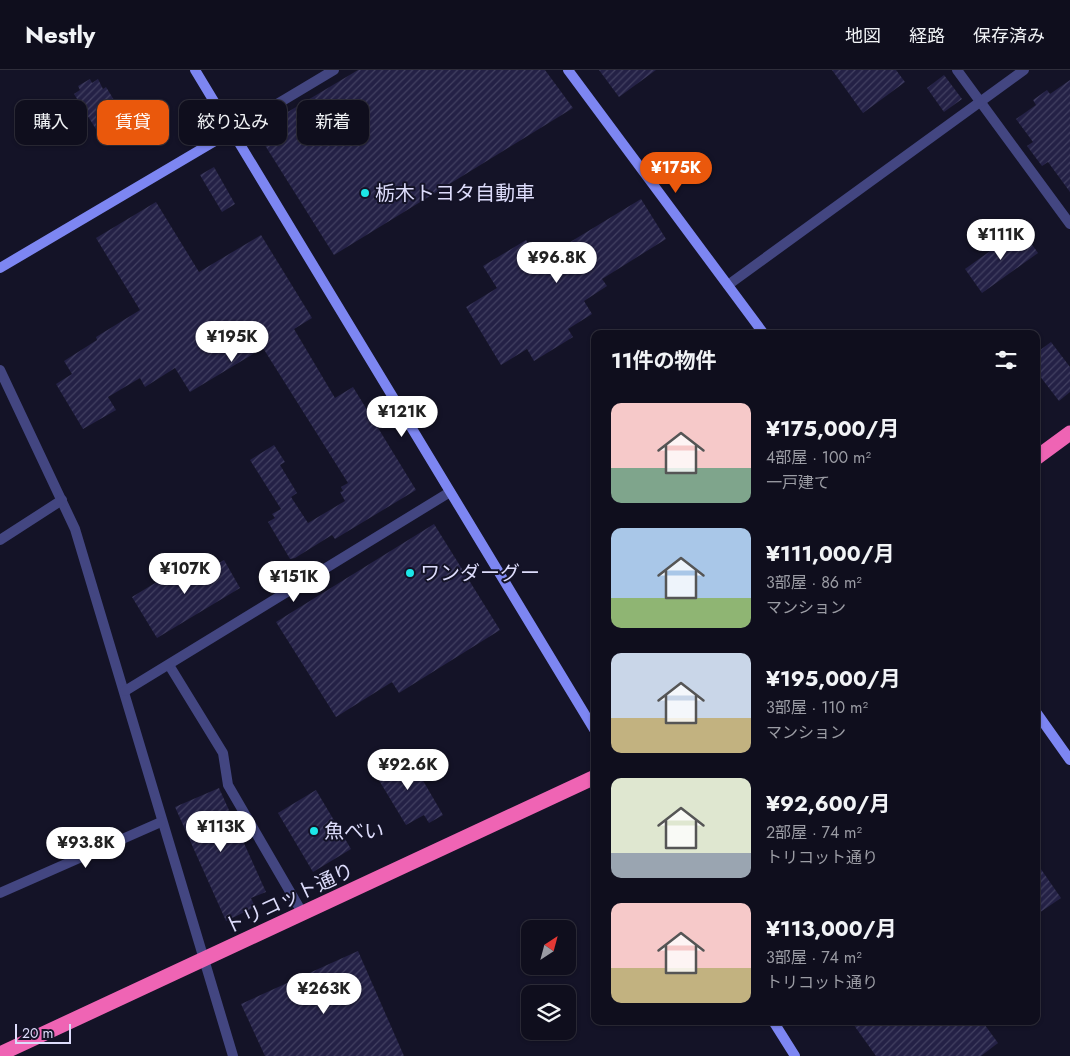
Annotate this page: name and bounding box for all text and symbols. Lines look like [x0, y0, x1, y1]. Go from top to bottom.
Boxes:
text: Nestly [25, 17, 95, 52]
text: 地図 [845, 23, 881, 49]
text: 経路 [909, 23, 945, 49]
text: 保存済み [973, 23, 1045, 49]
chip: 購入 [15, 100, 87, 145]
chip: 賃貸 [97, 100, 169, 145]
chip: 絞り込み [179, 100, 287, 145]
chip: 新着 [297, 100, 369, 145]
pin: ¥175K [641, 152, 711, 194]
text: ¥175K [651, 156, 701, 179]
place label: 栃木トヨタ自動車 [375, 179, 535, 208]
marker: 栃木トヨタ自動車 [359, 187, 371, 199]
pin: ¥111K [966, 218, 1036, 261]
text: ¥111K [978, 223, 1024, 246]
pin: ¥96.8K [516, 242, 598, 284]
text: ¥96.8K [528, 246, 586, 269]
pin: ¥195K [197, 320, 267, 363]
text: ¥195K [206, 325, 258, 348]
text: 11件の物件 [611, 346, 716, 376]
icon: filters [992, 346, 1020, 374]
pin: ¥121K [367, 396, 437, 438]
text: ¥121K [378, 400, 426, 423]
text: ¥175,000/月 [766, 414, 899, 444]
icon: home [651, 423, 711, 483]
text: 4部屋 · 100 m² [766, 446, 871, 469]
text: 一戸建て [766, 471, 830, 494]
text: ¥111,000/月 [766, 539, 894, 569]
icon: home [651, 548, 711, 608]
pin: ¥107K [150, 552, 220, 595]
text: ¥107K [160, 557, 210, 580]
place label: ワンダーグー [420, 559, 540, 588]
pin: ¥151K [259, 560, 329, 603]
text: ¥151K [270, 565, 318, 588]
marker: ワンダーグー [404, 567, 416, 579]
text: 3部屋 · 86 m² [766, 571, 862, 594]
text: マンション [766, 596, 846, 619]
text: ¥195,000/月 [766, 664, 901, 694]
icon: home [651, 673, 711, 733]
text: 3部屋 · 110 m² [766, 696, 868, 719]
text: マンション [766, 721, 846, 744]
pin: ¥92.6K [367, 748, 449, 791]
text: ¥92.6K [379, 753, 437, 776]
text: ¥92,600/月 [766, 789, 890, 819]
icon: home [651, 798, 711, 858]
pin: ¥113K [186, 810, 256, 853]
text: ¥113K [197, 815, 245, 838]
place label: 魚べい [324, 817, 384, 846]
text: 2部屋 · 74 m² [766, 821, 862, 844]
marker: 魚べい [308, 825, 320, 837]
pin: ¥93.8K [45, 826, 127, 869]
text: ¥93.8K [57, 831, 115, 854]
text: トリコット通り [766, 846, 878, 869]
street label: トリコット通り [220, 856, 359, 941]
text: ¥113,000/月 [766, 914, 896, 944]
north arrow [521, 920, 576, 975]
map controls [521, 920, 576, 1040]
icon: home [651, 923, 711, 983]
text: 3部屋 · 74 m² [766, 946, 862, 969]
text: トリコット通り [766, 971, 878, 994]
pin: ¥263K [289, 972, 359, 1015]
text: ¥263K [297, 977, 351, 1000]
button: layers [521, 985, 576, 1040]
scale bar [15, 1021, 71, 1044]
text: 20 m [22, 1023, 54, 1043]

